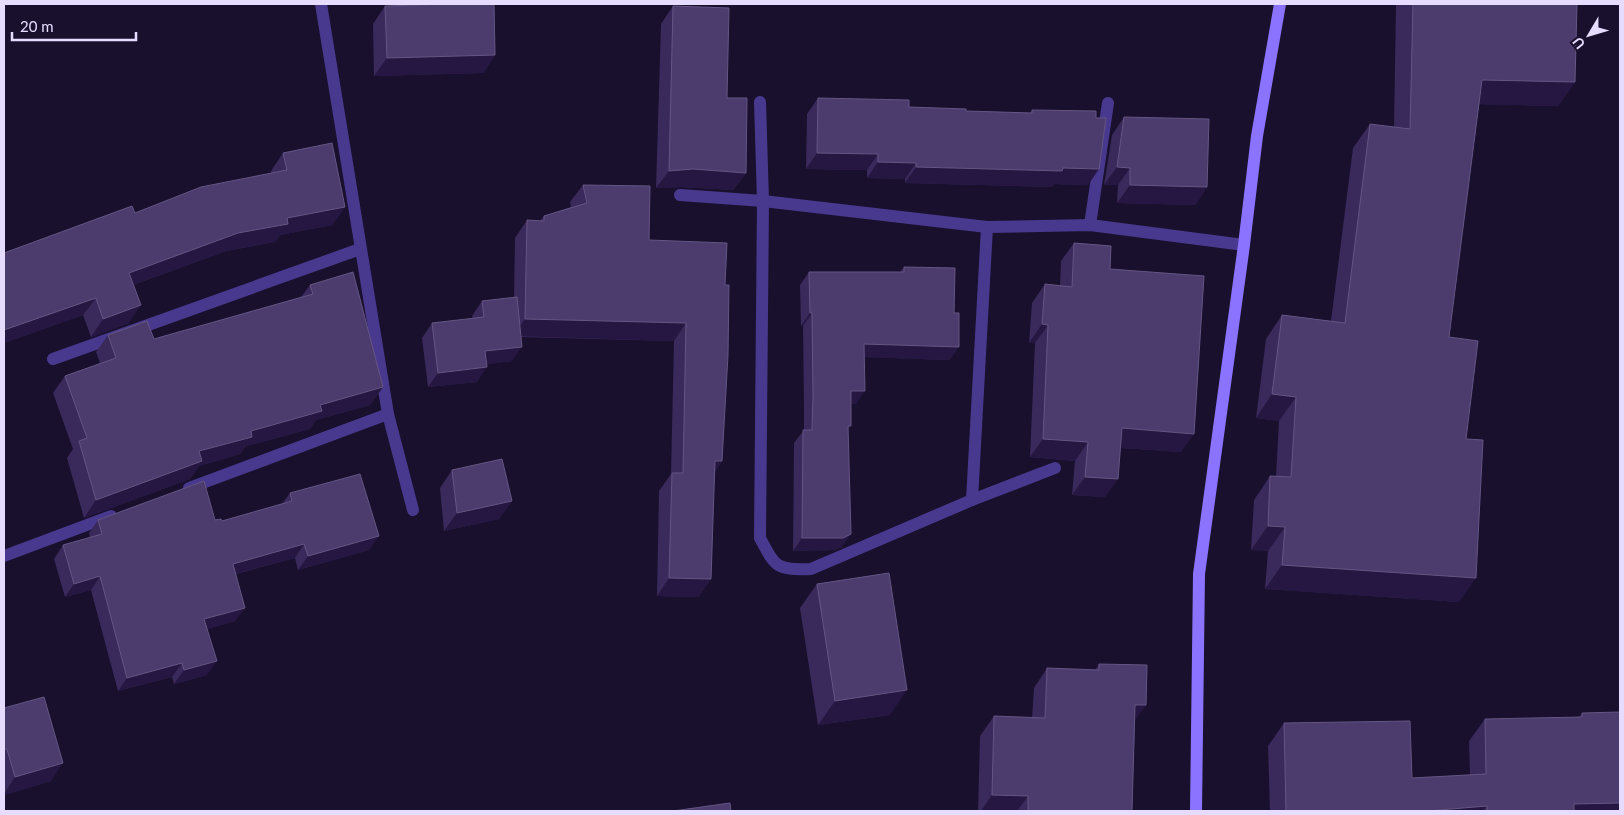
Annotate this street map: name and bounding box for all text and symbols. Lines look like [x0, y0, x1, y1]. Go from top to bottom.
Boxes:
scale bar [12, 10, 136, 42]
north arrow [1564, 10, 1614, 60]
text: 20 m [20, 17, 54, 35]
text: U [1568, 34, 1588, 53]

